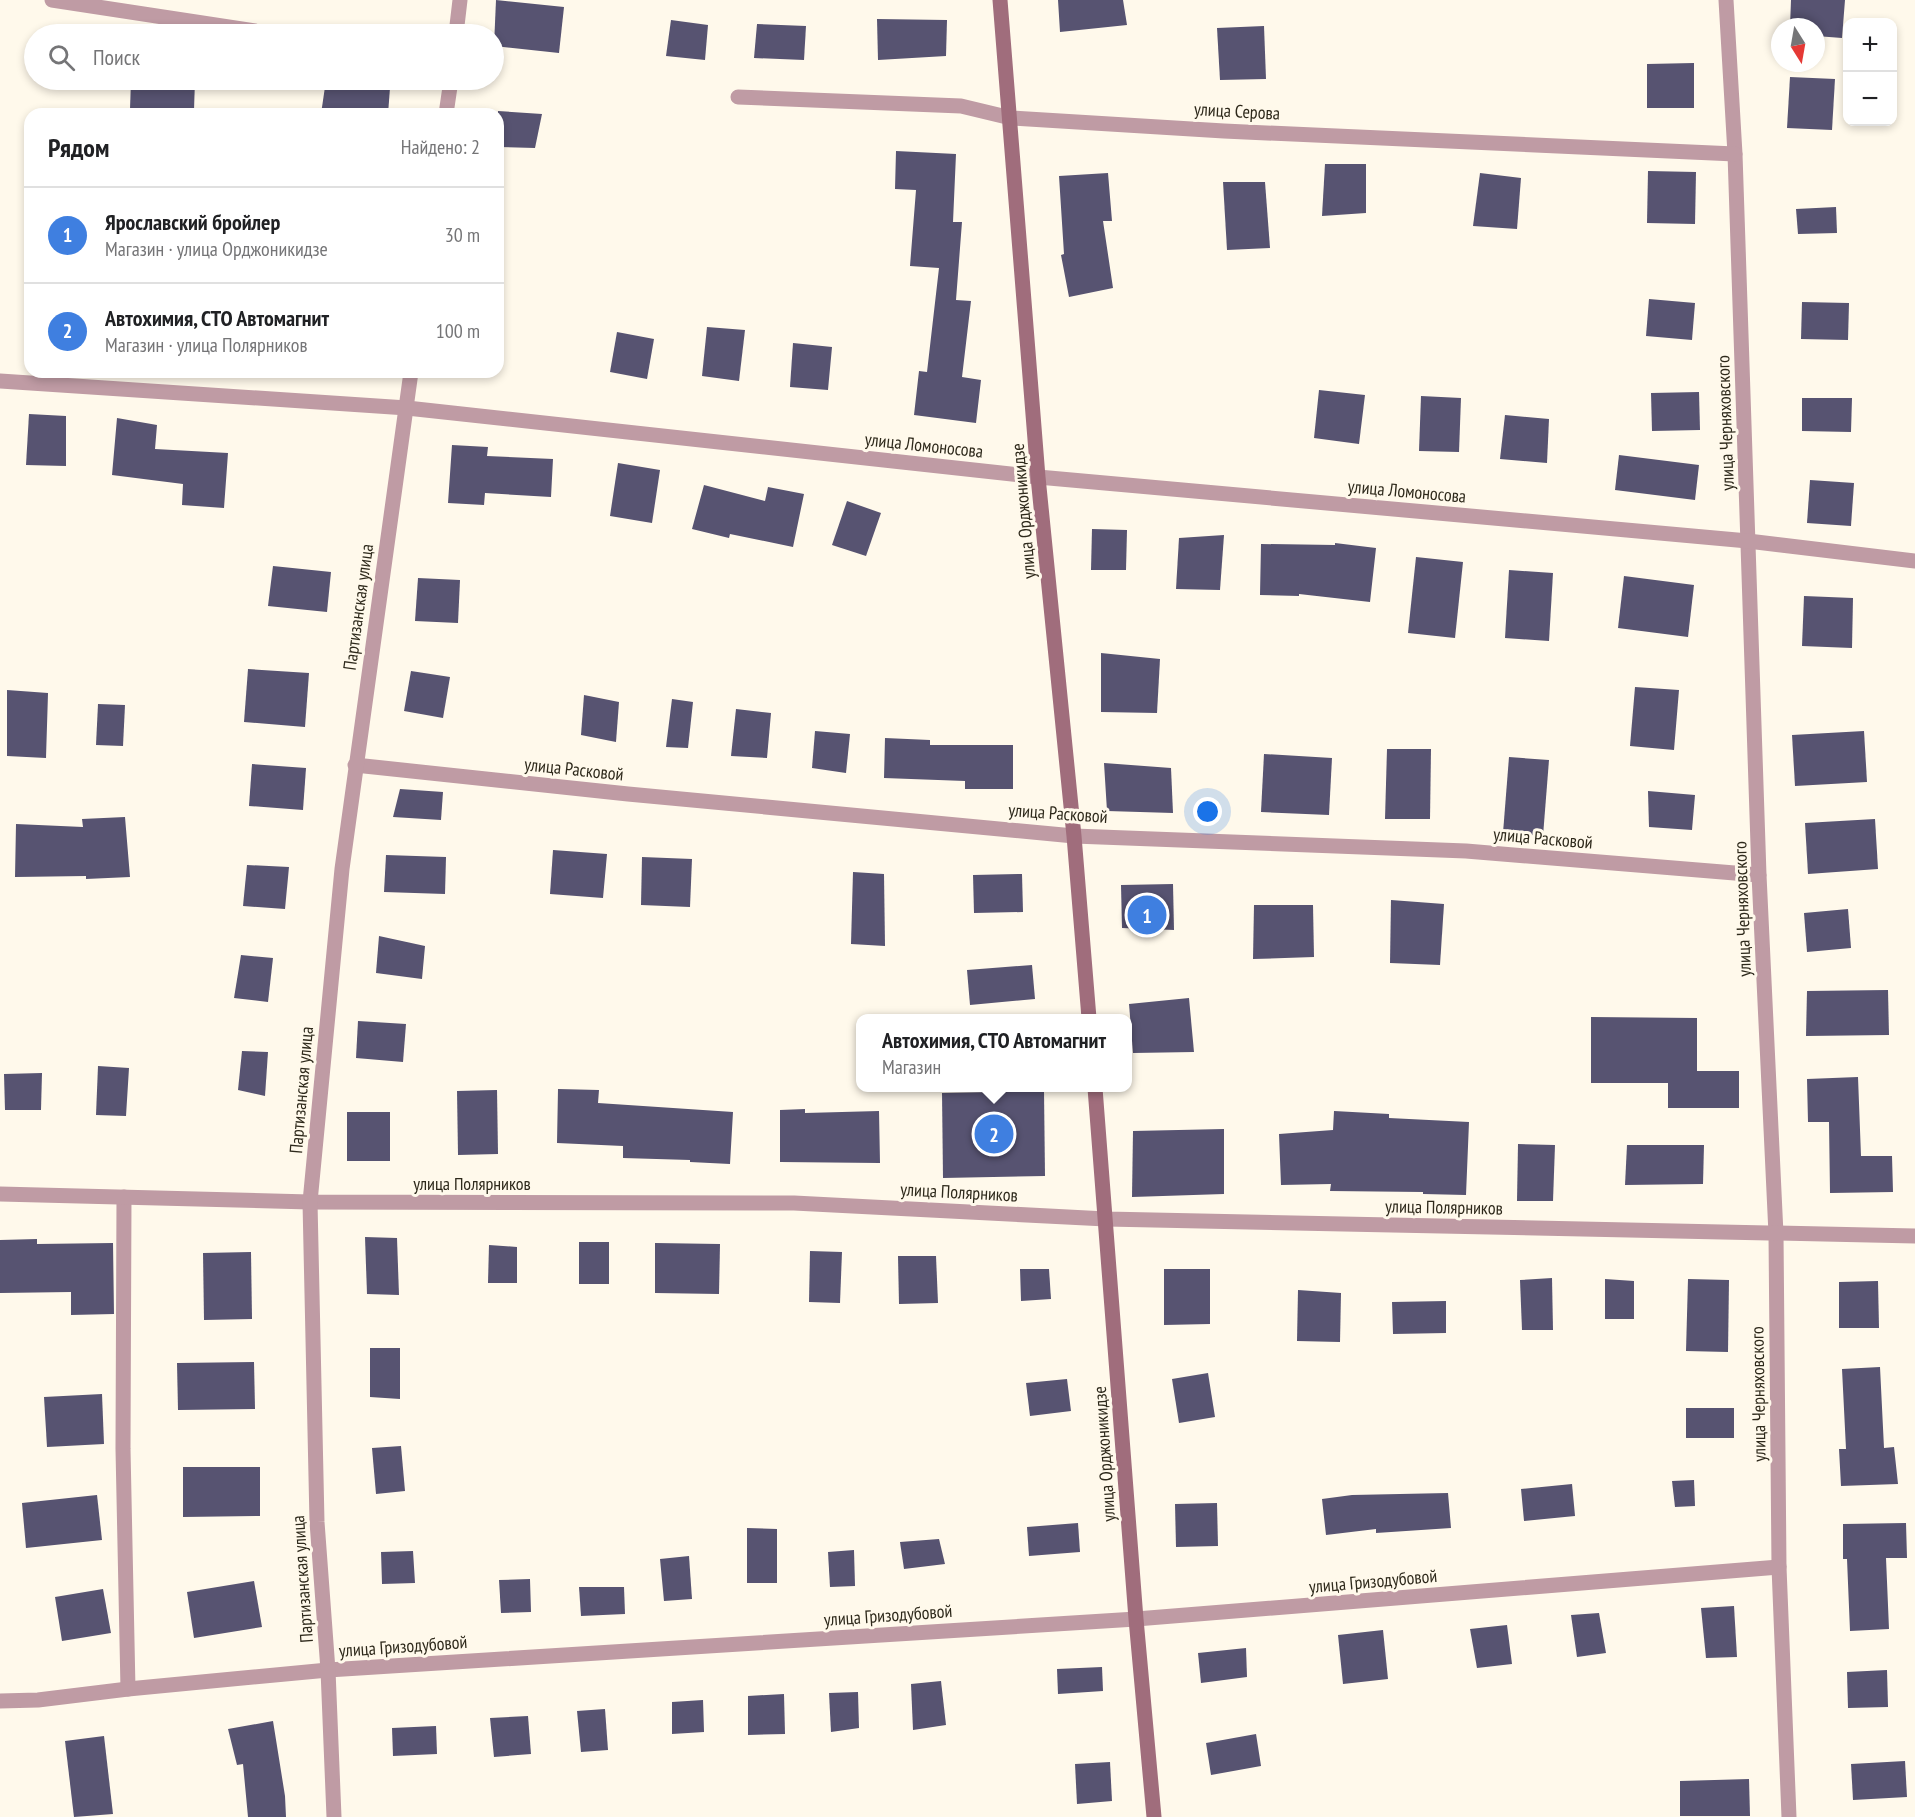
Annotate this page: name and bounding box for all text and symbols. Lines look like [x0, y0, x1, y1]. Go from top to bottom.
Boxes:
north arrow [1771, 18, 1825, 72]
map controls [1843, 18, 1897, 126]
button: + [1843, 18, 1897, 72]
search box [24, 24, 504, 90]
icon: search [45, 41, 78, 74]
text: Поиск [93, 43, 140, 71]
button: − [1843, 72, 1897, 126]
street label: улица Серова [1193, 97, 1281, 125]
text: Рядом [48, 131, 109, 164]
text: Найдено: 2 [401, 134, 480, 160]
text: Ярославский бройлер [105, 208, 280, 236]
text: 1 [63, 222, 72, 248]
text: 30 m [445, 222, 480, 248]
text: Магазин · улица Орджоникидзе [105, 236, 328, 262]
text: Автохимия, СТО Автомагнит [105, 304, 329, 332]
text: 2 [63, 318, 72, 344]
text: 100 m [436, 318, 480, 344]
text: Магазин · улица Полярников [105, 332, 308, 358]
street label: улица Черняховского [1711, 355, 1739, 491]
street label: улица Ломоносова [864, 427, 984, 463]
street label: улица Орджоникидзе [1006, 442, 1040, 580]
street label: улица Ломоносова [1347, 474, 1467, 508]
street label: Партизанская улица [338, 542, 378, 672]
street label: улица Расковой [523, 752, 625, 786]
your location [1193, 797, 1222, 826]
street label: улица Расковой [1008, 798, 1108, 828]
street label: улица Расковой [1492, 822, 1594, 854]
street label: улица Черняховского [1728, 841, 1756, 977]
pin: 1 [1128, 892, 1166, 938]
popup [856, 1014, 1132, 1092]
street label: Партизанская улица [284, 1026, 318, 1154]
text: Автохимия, СТО Автомагнит [882, 1026, 1106, 1054]
text: Магазин [882, 1054, 941, 1080]
pin: 2 [974, 1112, 1014, 1156]
street label: улица Полярников [413, 1172, 531, 1195]
street label: улица Полярников [900, 1177, 1018, 1207]
street label: улица Полярников [1385, 1194, 1503, 1220]
street label: улица Черняховского [1745, 1326, 1771, 1462]
street label: улица Орджоникидзе [1088, 1385, 1120, 1523]
street label: Партизанская улица [286, 1515, 318, 1643]
street label: улица Гризодубовой [1308, 1564, 1438, 1598]
street label: улица Гризодубовой [823, 1599, 953, 1631]
street label: улица Гризодубовой [338, 1630, 468, 1662]

